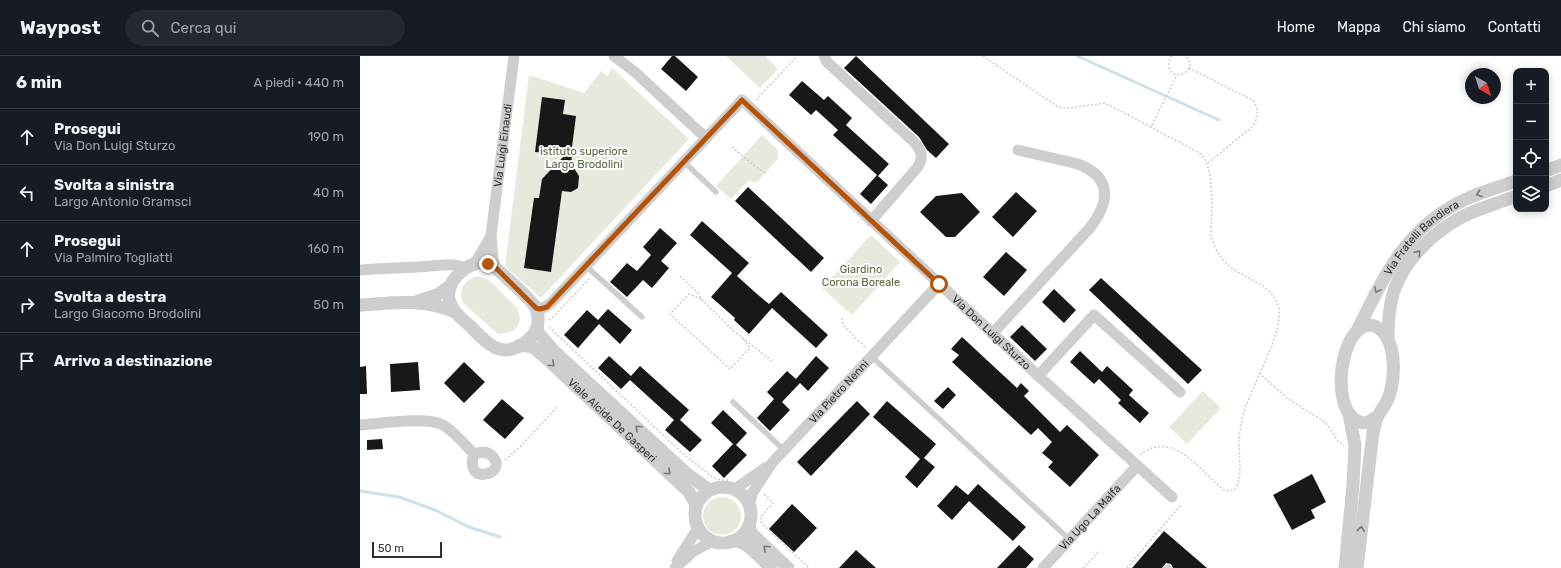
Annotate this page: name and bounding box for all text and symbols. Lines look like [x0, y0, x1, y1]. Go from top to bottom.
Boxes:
search box [125, 10, 405, 46]
text: Waypost [20, 16, 101, 39]
icon: search [139, 17, 161, 39]
text: Cerca qui [171, 19, 236, 37]
text: Home [1277, 19, 1315, 36]
text: Mappa [1337, 19, 1380, 36]
text: Chi siamo [1402, 19, 1466, 36]
text: Contatti [1488, 19, 1541, 36]
north arrow [1465, 68, 1501, 104]
map controls [1513, 68, 1549, 212]
button: + [1513, 68, 1549, 104]
text: 6 min [16, 72, 62, 92]
text: A piedi · 440 m [254, 75, 344, 90]
street label: Via Luigi Einaudi [491, 103, 514, 188]
button: − [1513, 104, 1549, 140]
text: Prosegui [54, 120, 121, 138]
icon: ahead [16, 126, 38, 148]
text: 190 m [308, 129, 344, 144]
text: Via Don Luigi Sturzo [54, 138, 176, 153]
button: locate [1513, 140, 1549, 176]
park label: istituto superiore Largo Brodolini [540, 145, 628, 171]
text: Svolta a sinistra [54, 176, 174, 194]
button: layers [1513, 176, 1549, 212]
icon: left [16, 182, 38, 204]
text: 40 m [313, 185, 344, 200]
one-way arrow [1476, 190, 1483, 198]
text: Largo Antonio Gramsci [54, 194, 191, 209]
street label: Via Fratelli Bandiera [1381, 197, 1461, 277]
text: Prosegui [54, 232, 121, 250]
icon: ahead [16, 238, 38, 260]
text: 160 m [308, 241, 344, 256]
text: Via Palmiro Togliatti [54, 250, 173, 265]
one-way arrow [1413, 250, 1420, 257]
route end [479, 255, 497, 273]
park label: Giardino Corona Boreale [822, 263, 900, 289]
route start [930, 275, 948, 293]
one-way arrow [1374, 286, 1382, 293]
text: Svolta a destra [54, 288, 166, 306]
street label: Via Don Luigi Sturzo [949, 292, 1034, 372]
icon: right [16, 294, 38, 316]
text: 50 m [313, 297, 344, 312]
text: Largo Giacomo Brodolini [54, 306, 201, 321]
icon: arrive [16, 350, 38, 372]
text: Arrivo a destinazione [54, 352, 212, 370]
street label: Via Pietro Nenni [806, 357, 871, 426]
one-way arrow [548, 360, 555, 367]
street label: Viale Alcide De Gasperi [565, 375, 659, 465]
one-way arrow [635, 425, 642, 432]
one-way arrow [663, 468, 671, 475]
street label: Via Ugo La Malfa [1056, 482, 1123, 553]
one-way arrow [1356, 526, 1365, 532]
scale bar [372, 540, 442, 559]
text: 50 m [378, 542, 404, 555]
one-way arrow [764, 546, 771, 553]

